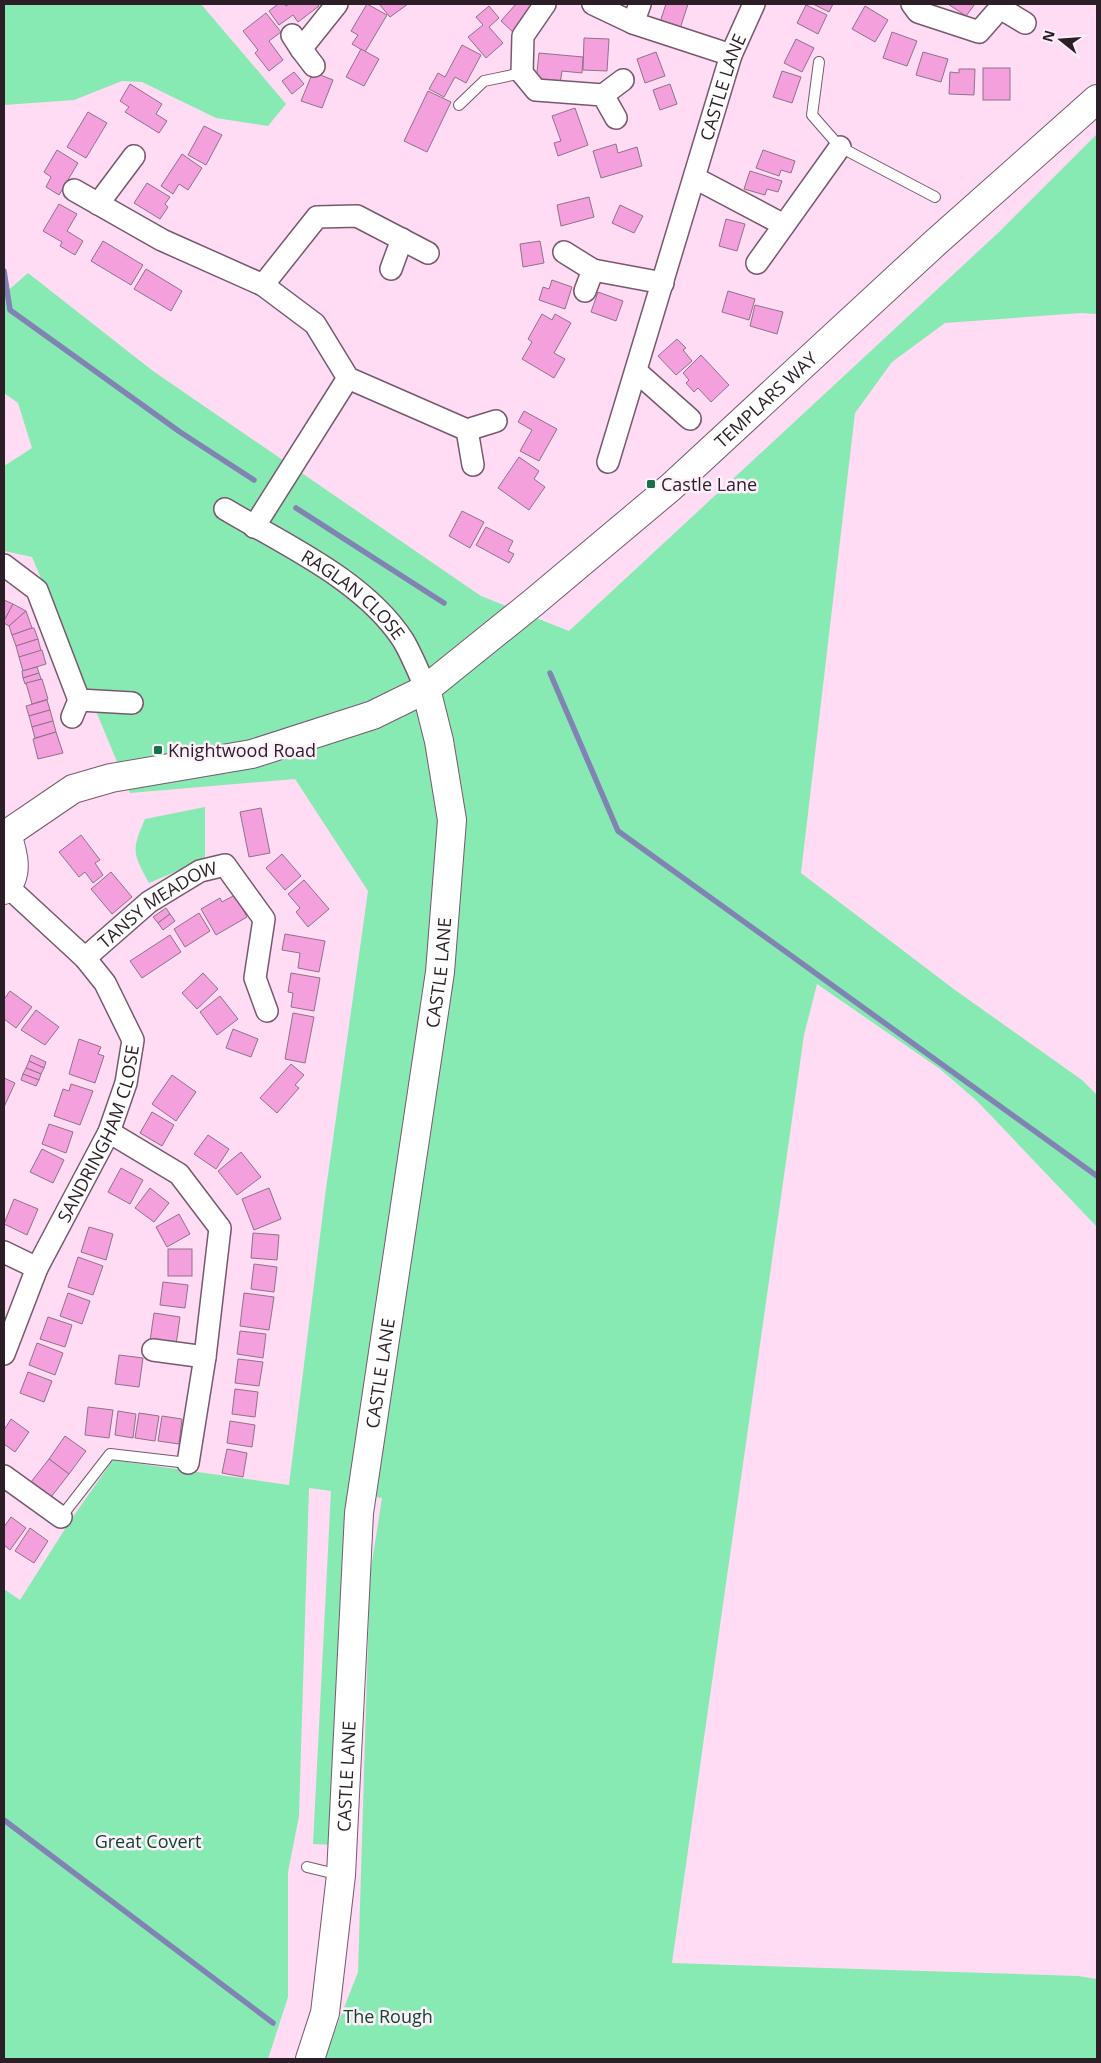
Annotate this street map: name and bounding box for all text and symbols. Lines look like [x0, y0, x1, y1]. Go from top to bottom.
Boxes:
north arrow [1036, 15, 1086, 65]
text: N [1037, 28, 1059, 44]
street label: CASTLE LANE [694, 30, 751, 143]
street label: TEMPLARS WAY [709, 345, 823, 453]
place label: Castle Lane [661, 472, 757, 496]
marker: Castle Lane [645, 478, 657, 490]
street label: RAGLAN CLOSE [297, 544, 411, 644]
place label: Knightwood Road [168, 738, 316, 762]
marker: Knightwood Road [152, 744, 164, 756]
street label: TANSY MEADOW [93, 855, 219, 953]
street label: CASTLE LANE [420, 917, 456, 1029]
street label: SANDRINGHAM CLOSE [51, 1043, 144, 1226]
street label: CASTLE LANE [360, 1317, 400, 1430]
street label: CASTLE LANE [331, 1720, 361, 1832]
park label: Great Covert [95, 1829, 201, 1853]
park label: The Rough [343, 2004, 433, 2028]

